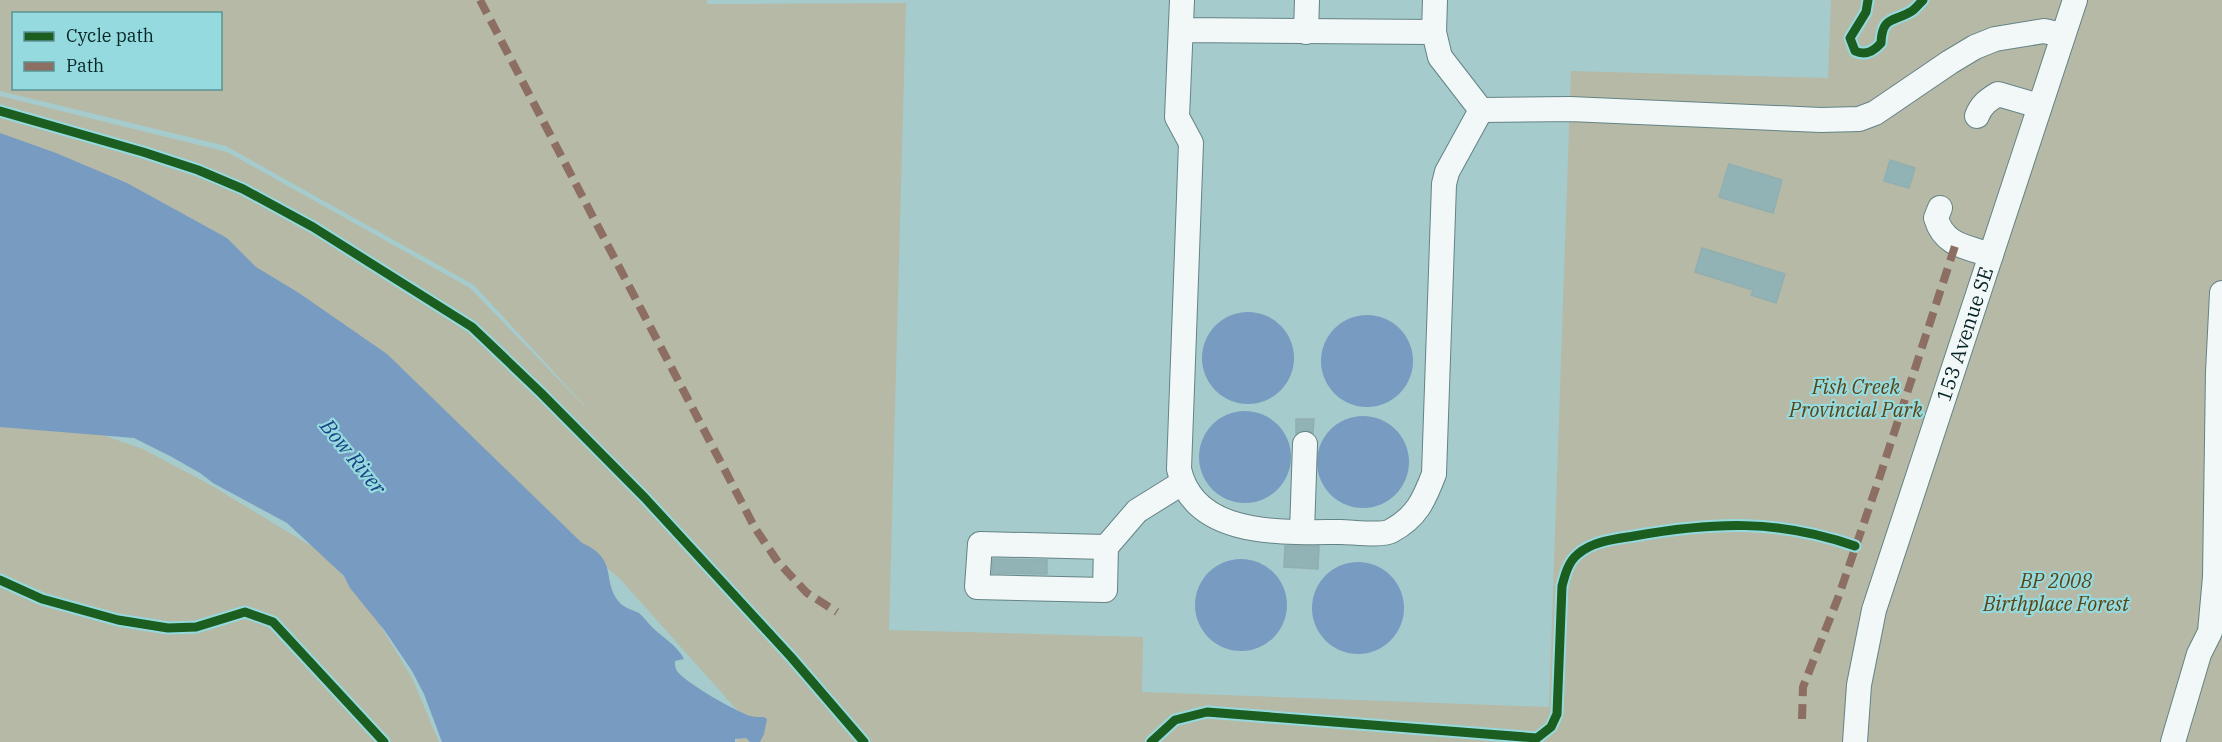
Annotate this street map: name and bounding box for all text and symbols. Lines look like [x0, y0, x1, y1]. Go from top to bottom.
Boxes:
legend [12, 12, 222, 90]
text: Cycle path [66, 24, 154, 47]
text: Path [66, 54, 104, 77]
street label: 153 Avenue SE [1930, 263, 1999, 405]
park label: Fish Creek Provincial Park [1788, 373, 1923, 423]
water label: Bow River [314, 412, 393, 501]
park label: BP 2008 Birthplace Forest [1982, 567, 2130, 617]

